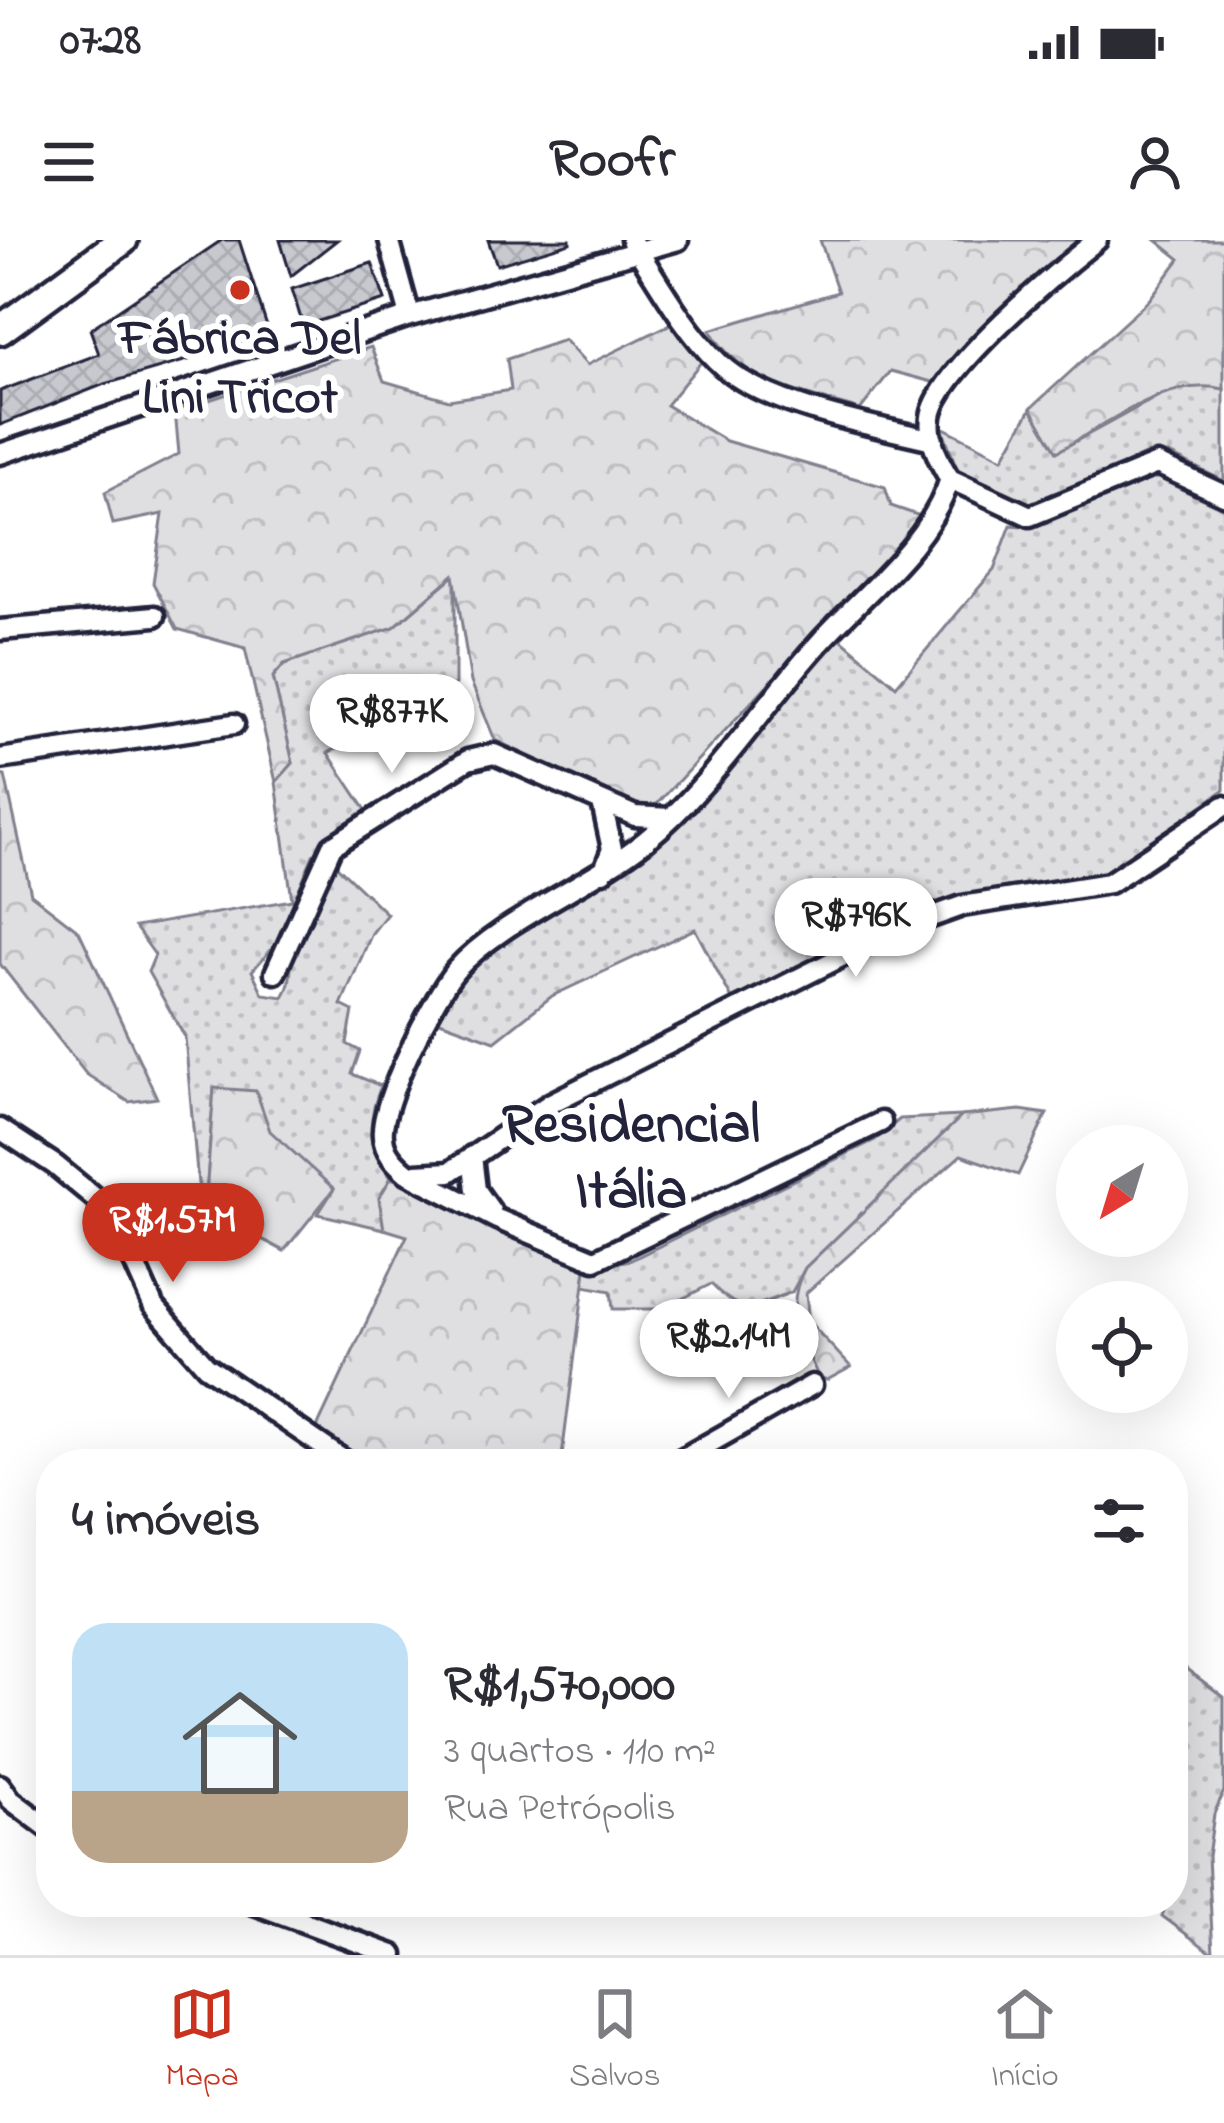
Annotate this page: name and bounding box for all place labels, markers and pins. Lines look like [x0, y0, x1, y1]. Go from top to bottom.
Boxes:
marker: Fábrica Del Lini Tricot [227, 277, 253, 303]
place label: Fábrica Del Lini Tricot [117, 303, 361, 437]
pin: R$877K [294, 674, 490, 776]
pin: R$796K [758, 878, 954, 980]
pin: R$1.57M [62, 1183, 284, 1285]
pin: R$2.14M [618, 1299, 840, 1401]

